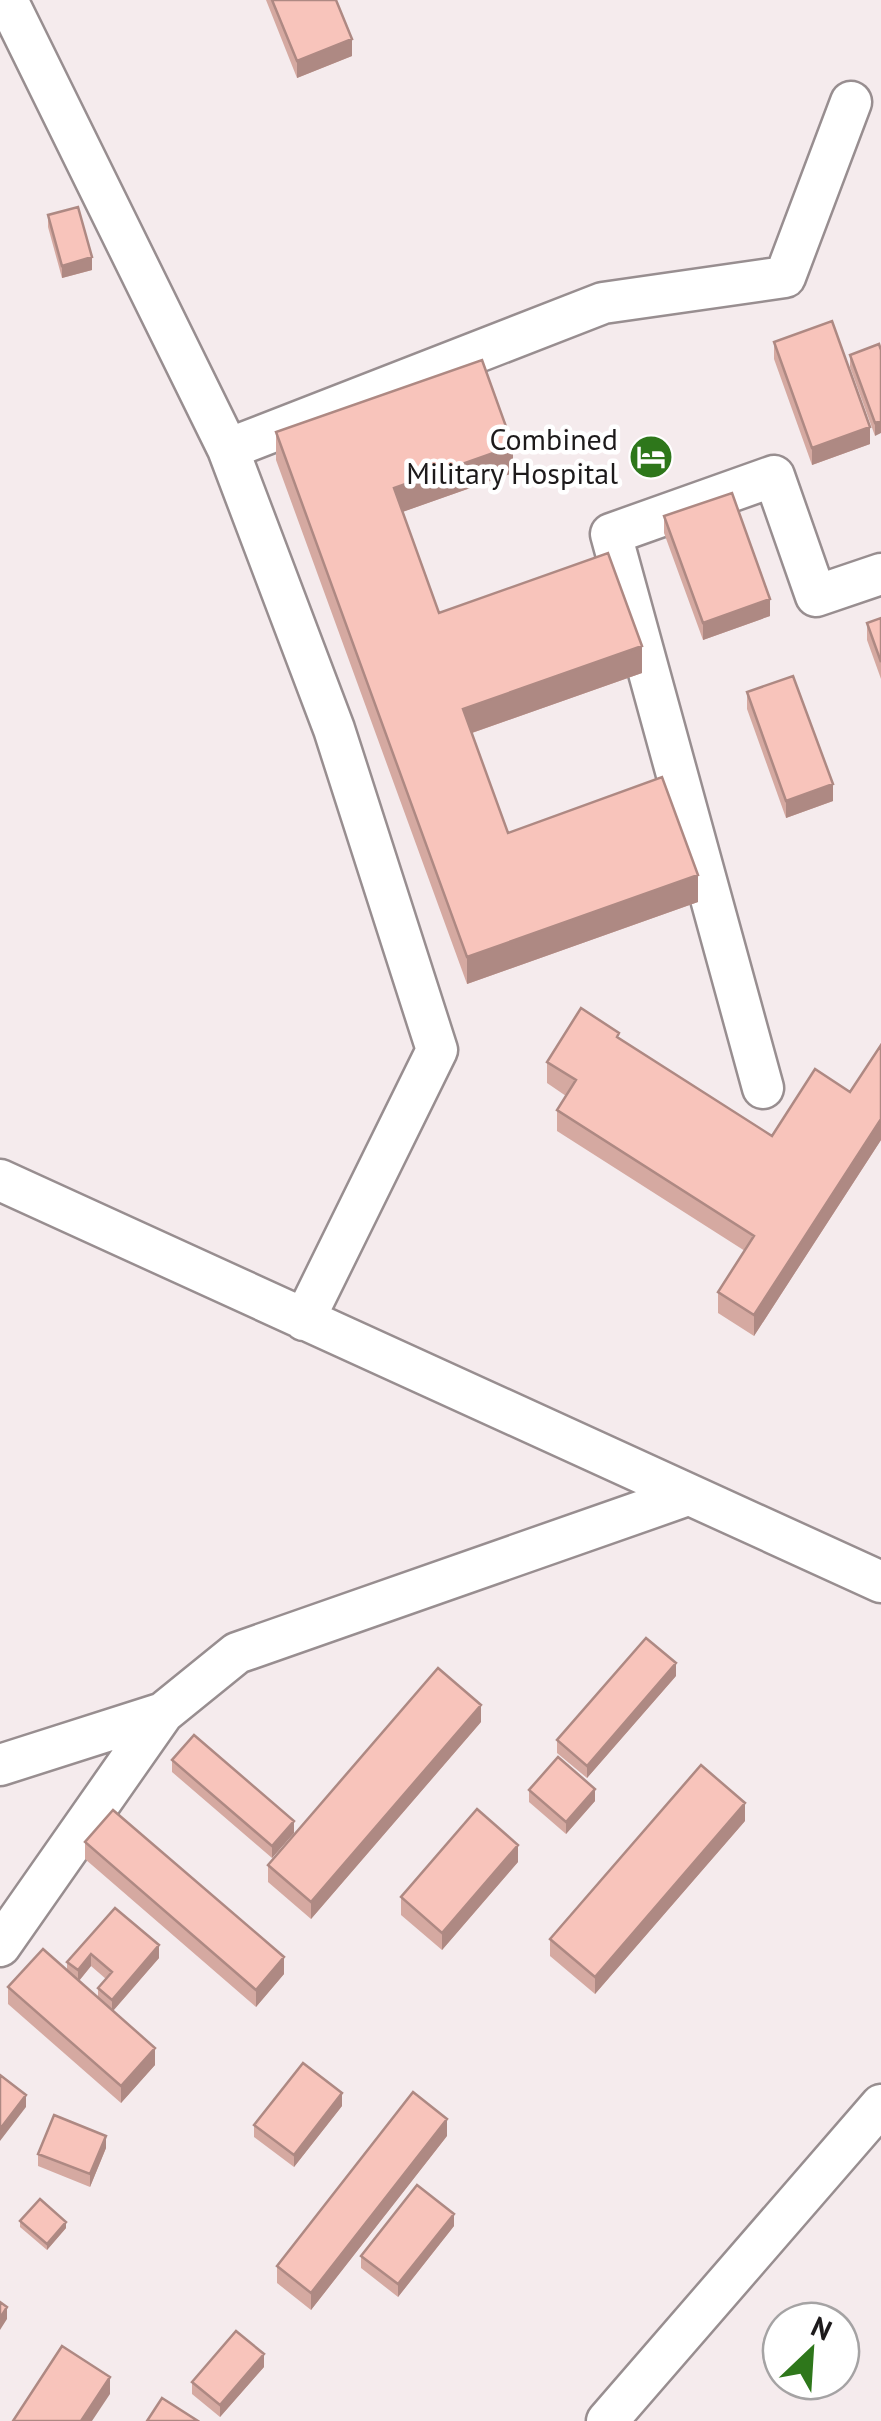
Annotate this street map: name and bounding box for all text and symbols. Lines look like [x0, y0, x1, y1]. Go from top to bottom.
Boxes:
place label: Combined Military Hospital [406, 419, 618, 492]
hotel icon: Combined Military Hospital [628, 434, 674, 480]
north arrow [761, 2301, 861, 2401]
text: N [806, 2307, 838, 2349]

